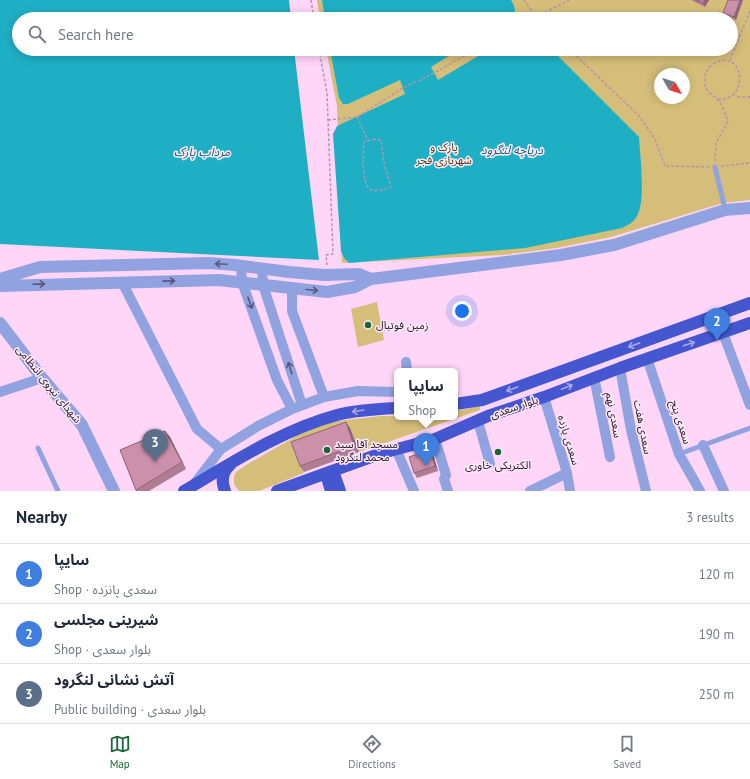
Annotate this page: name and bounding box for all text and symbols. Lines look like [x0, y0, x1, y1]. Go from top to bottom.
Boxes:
search box [12, 12, 738, 56]
icon: search [26, 23, 48, 45]
text: Search here [58, 25, 134, 44]
north arrow [654, 68, 690, 104]
park label: پارک و شهربازی فجر [415, 140, 472, 167]
water label: دریاچه لنگرود [481, 142, 543, 158]
water label: مرداب پارک [174, 144, 231, 160]
one-way arrow [215, 260, 228, 268]
one-way arrow [162, 277, 175, 285]
one-way arrow [32, 280, 45, 288]
one-way arrow [305, 287, 318, 294]
one-way arrow [247, 296, 254, 309]
your location [452, 301, 472, 321]
pin: 2 [704, 308, 730, 341]
place label: زمین فوتبال [376, 318, 428, 332]
marker: زمین فوتبال [363, 320, 373, 330]
one-way arrow [683, 340, 695, 348]
one-way arrow [629, 341, 641, 349]
street label: شهدای نیروی انتظامی [13, 342, 85, 426]
one-way arrow [286, 362, 293, 375]
popup [394, 368, 458, 420]
text: سایپا [408, 376, 444, 395]
one-way arrow [560, 383, 572, 391]
one-way arrow [506, 386, 519, 393]
street label: سعدی نهم [601, 391, 625, 440]
street label: بلوار سعدی [488, 392, 540, 422]
street label: سعدی پنج [666, 398, 695, 447]
street label: سعدی هفت [631, 399, 655, 456]
text: Shop [408, 402, 436, 419]
one-way arrow [352, 407, 365, 415]
street label: سعدی یازده [555, 413, 583, 467]
pin: 3 [142, 429, 168, 462]
pin: 1 [413, 433, 439, 466]
place label: مسجد آقا سید محمد لنگرود [335, 437, 398, 464]
marker: مسجد آقا سید محمد لنگرود [322, 445, 332, 455]
marker: الکتریکی خاوری [493, 447, 503, 457]
place label: الکتریکی خاوری [465, 458, 531, 472]
text: Nearby [16, 506, 67, 528]
text: 3 results [686, 509, 734, 526]
text: سایپا [54, 550, 89, 569]
text: 1 [25, 566, 33, 583]
text: 120 m [699, 566, 734, 583]
text: Shop · سعدی پانزده [54, 581, 157, 598]
text: شیرینی مجلسی [54, 610, 159, 629]
text: 2 [25, 626, 33, 643]
text: 190 m [699, 626, 734, 643]
text: Shop · بلوار سعدی [54, 641, 151, 658]
text: آتش نشانی لنگرود [54, 670, 174, 689]
text: 3 [25, 686, 33, 703]
text: 250 m [699, 686, 734, 703]
text: Public building · بلوار سعدی [54, 701, 206, 718]
tab: Map [109, 733, 131, 771]
tab: Directions [348, 733, 396, 771]
tab: Saved [613, 733, 641, 771]

